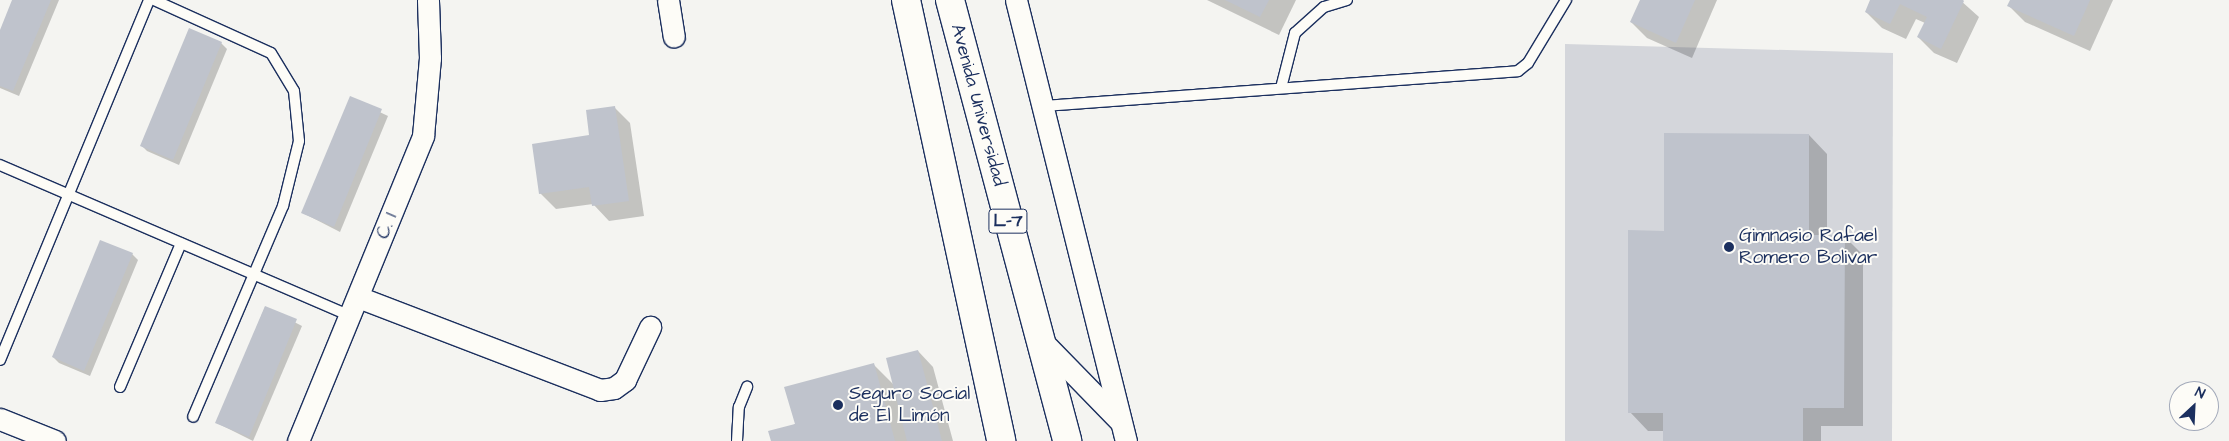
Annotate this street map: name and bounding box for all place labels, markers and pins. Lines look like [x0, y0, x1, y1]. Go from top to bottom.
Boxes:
place label: Gimnasio Rafael Romero Bolivar [1739, 225, 1877, 269]
marker: Gimnasio Rafael Romero Bolivar [1723, 241, 1735, 253]
place label: Seguro Social de El Limón [849, 383, 970, 427]
marker: Seguro Social de El Limón [831, 398, 845, 412]

